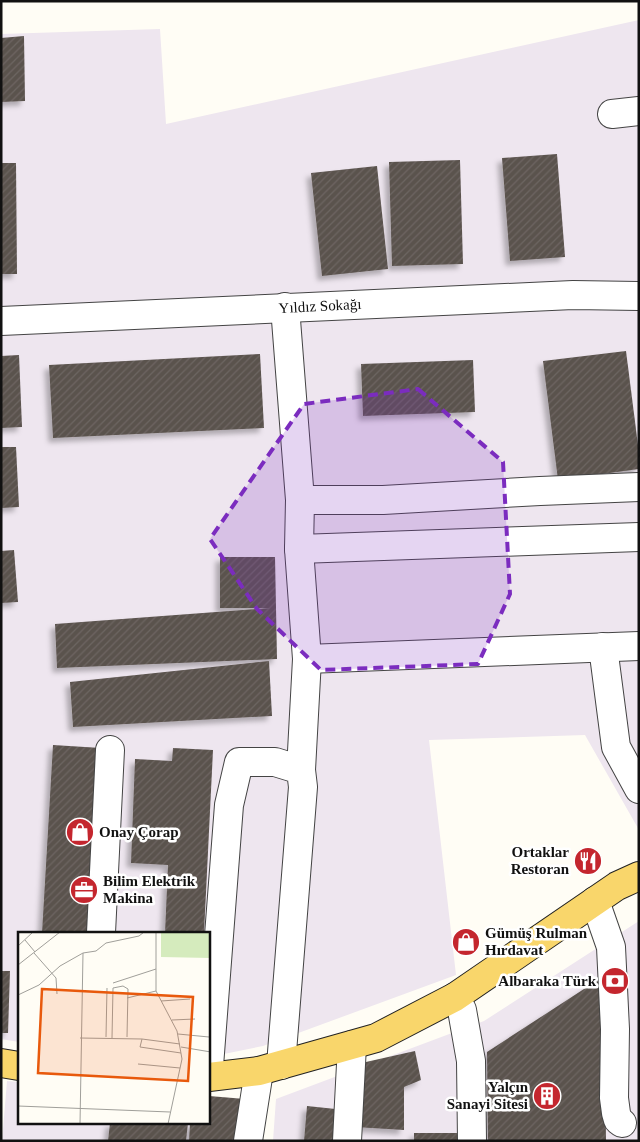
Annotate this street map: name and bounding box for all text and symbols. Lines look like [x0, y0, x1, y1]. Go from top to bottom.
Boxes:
street label: Yıldız Sokağı [278, 296, 362, 316]
shop icon: Onay Çorap [65, 817, 95, 847]
place label: Onay Çorap [99, 824, 179, 840]
place label: Ortaklar Restoran [511, 844, 570, 877]
restaurant icon: Ortaklar Restoran [573, 846, 603, 876]
place label: Bilim Elektrik Makina [103, 873, 196, 906]
office icon: Bilim Elektrik Makina [69, 875, 99, 905]
place label: Gümüş Rulman Hırdavat [485, 925, 588, 958]
shop icon: Gümüş Rulman Hırdavat [451, 927, 481, 957]
inset map [18, 932, 210, 1124]
bank icon: Albaraka Türk [600, 966, 630, 996]
place label: Albaraka Türk [498, 973, 597, 989]
place label: Yalçın Sanayi Sitesi [447, 1079, 529, 1112]
building icon: Yalçın Sanayi Sitesi [532, 1081, 562, 1111]

